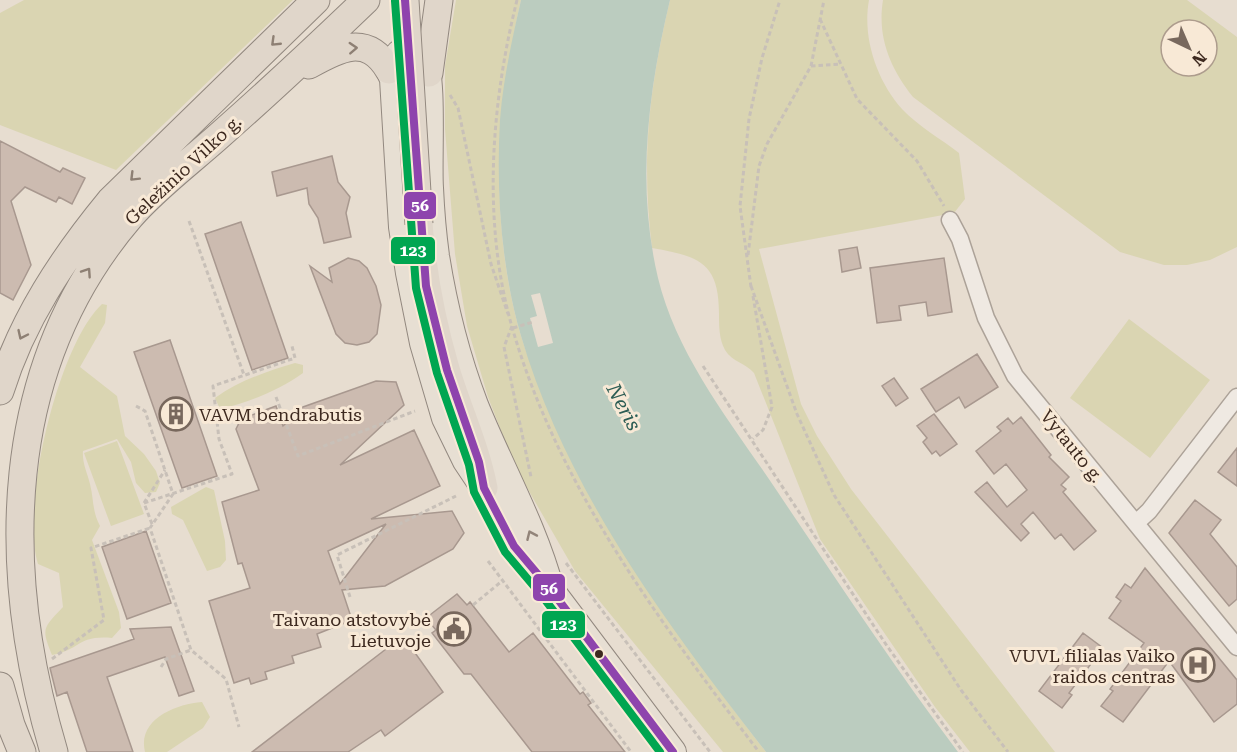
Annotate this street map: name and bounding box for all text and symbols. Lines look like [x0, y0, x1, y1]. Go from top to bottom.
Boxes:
north arrow [1159, 18, 1219, 78]
one-way arrow [271, 35, 282, 46]
one-way arrow [349, 42, 358, 55]
text: N [1188, 47, 1210, 70]
street label: Geležinio Vilko g. [121, 111, 245, 229]
one-way arrow [131, 169, 142, 180]
line badge: 56 [403, 191, 437, 220]
text: 56 [411, 196, 429, 215]
line badge: 123 [390, 236, 436, 265]
text: 123 [400, 241, 426, 260]
one-way arrow [80, 267, 91, 278]
one-way arrow [17, 328, 29, 339]
water label: Neris [601, 378, 646, 435]
building icon: VAVM bendrabutis [158, 396, 194, 432]
place label: VAVM bendrabutis [199, 404, 362, 425]
street label: Vytauto g. [1036, 406, 1108, 486]
one-way arrow [527, 530, 539, 541]
line badge: 56 [532, 573, 566, 602]
text: 56 [540, 579, 558, 598]
place label: Taivano atstovybė Lietuvoje [273, 609, 431, 651]
line badge: 123 [541, 610, 586, 639]
public building icon: Taivano atstovybė Lietuvoje [436, 611, 472, 647]
text: 123 [550, 615, 576, 634]
place label: VUVL filialas Vaiko raidos centras [1009, 645, 1175, 687]
hospital icon: VUVL filialas Vaiko raidos centras [1180, 647, 1216, 683]
unlabelled marker [593, 648, 605, 660]

